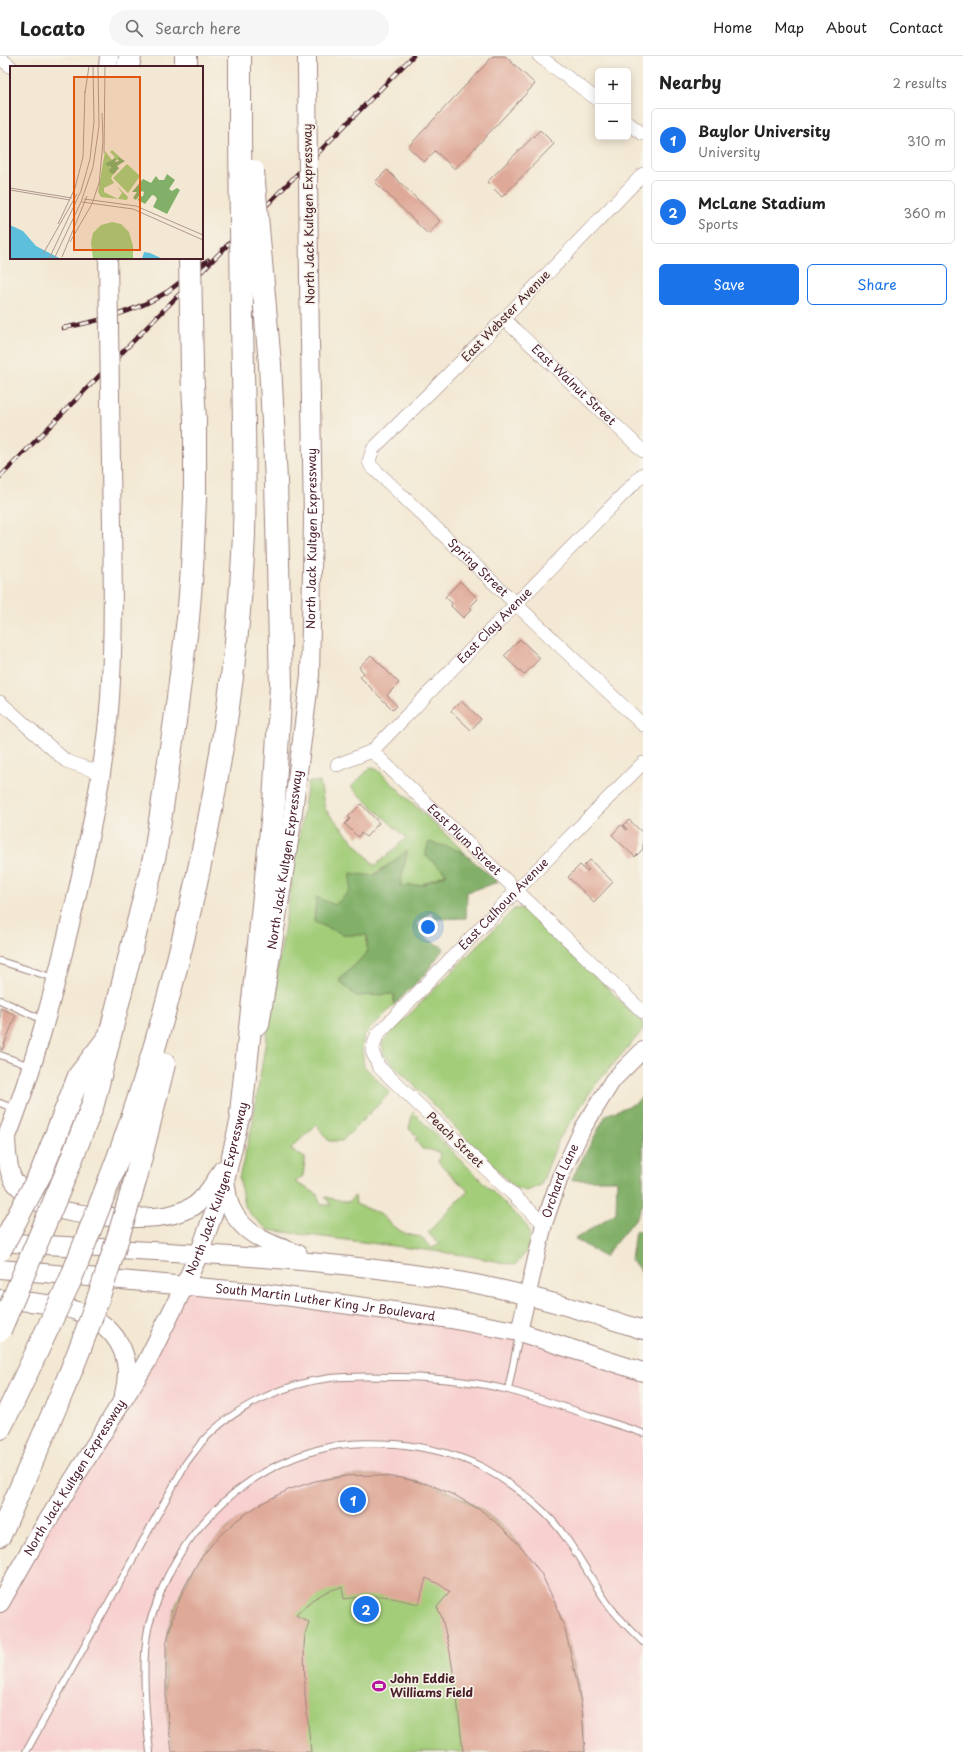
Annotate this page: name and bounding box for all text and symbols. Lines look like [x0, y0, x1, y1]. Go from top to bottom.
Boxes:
search box [109, 10, 389, 46]
text: Locato [20, 14, 85, 42]
text: Search here [155, 16, 241, 39]
icon: search [123, 17, 145, 39]
text: Home [713, 17, 752, 38]
text: Map [774, 17, 804, 38]
text: About [826, 17, 867, 38]
text: Contact [889, 17, 943, 38]
inset map [10, 66, 203, 259]
map controls [595, 68, 631, 140]
button: + [595, 68, 631, 104]
text: Nearby [659, 69, 721, 95]
text: 2 results [893, 73, 947, 92]
button: − [595, 104, 631, 140]
text: Baylor University [698, 119, 830, 142]
street label: North Jack Kultgen Expressway [297, 123, 319, 305]
text: 1 [670, 131, 676, 150]
text: 310 m [907, 131, 946, 150]
text: University [698, 142, 760, 161]
text: McLane Stadium [698, 191, 826, 214]
text: 2 [668, 203, 678, 222]
text: 360 m [903, 203, 946, 222]
text: Sports [698, 214, 738, 233]
button: Save [659, 264, 799, 305]
button: Share [807, 264, 947, 305]
street label: East Webster Avenue [457, 265, 554, 365]
street label: East Walnut Street [528, 340, 621, 429]
street label: North Jack Kultgen Expressway [301, 448, 321, 629]
street label: Spring Street [444, 534, 513, 600]
street label: East Clay Avenue [452, 583, 536, 667]
street label: North Jack Kultgen Expressway [262, 769, 306, 951]
street label: East Plum Street [424, 799, 506, 879]
street label: East Calhoun Avenue [454, 854, 552, 953]
your location [418, 917, 438, 937]
street label: North Jack Kultgen Expressway [180, 1100, 251, 1278]
street label: Peach Street [423, 1107, 489, 1171]
street label: Orchard Lane [537, 1140, 583, 1220]
street label: South Martin Luther King Jr Boulevard [215, 1279, 437, 1325]
street label: North Jack Kultgen Expressway [19, 1395, 129, 1559]
pin: 1 [340, 1485, 366, 1515]
pin: 2 [353, 1594, 379, 1624]
place label: John Eddie Williams Field [390, 1669, 473, 1701]
sports icon: John Eddie Williams Field [371, 1678, 387, 1694]

